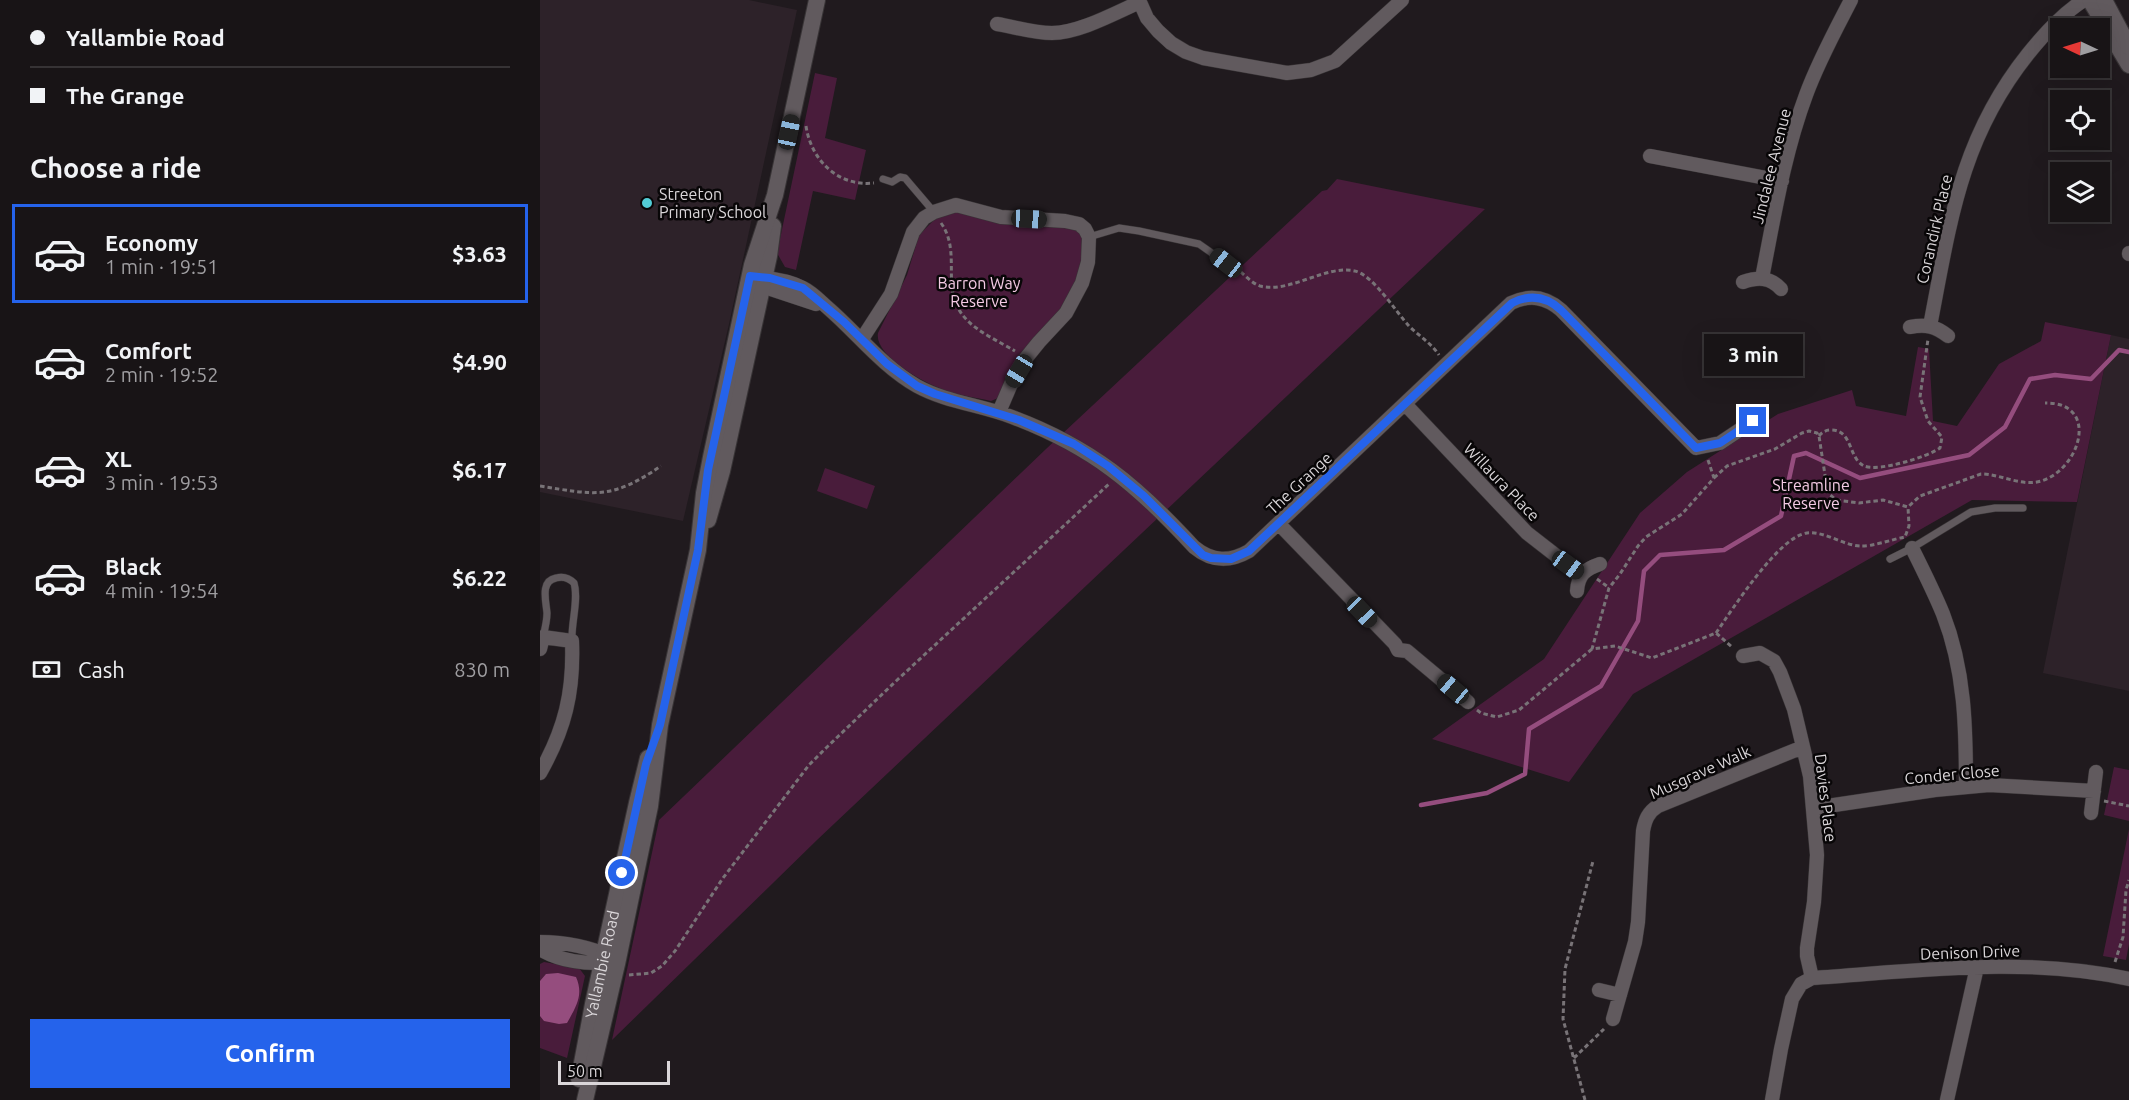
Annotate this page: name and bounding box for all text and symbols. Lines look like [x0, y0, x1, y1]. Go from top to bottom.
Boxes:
north arrow [2050, 18, 2110, 78]
map controls [2050, 18, 2110, 222]
text: Yallambie Road [66, 25, 225, 50]
text: The Grange [66, 83, 185, 108]
button: locate [2050, 90, 2110, 150]
street label: Jindalee Avenue [1748, 107, 1794, 225]
car [776, 113, 802, 151]
text: Choose a ride [30, 153, 202, 183]
button: layers [2050, 162, 2110, 222]
street label: Corandirk Place [1913, 172, 1955, 286]
place label: Streeton Primary School [659, 185, 766, 221]
marker: Streeton Primary School [640, 196, 654, 210]
car [1011, 209, 1047, 229]
icon: car [33, 227, 87, 281]
text: Economy [105, 230, 198, 255]
text: $3.63 [452, 241, 507, 266]
car [1206, 245, 1246, 281]
text: 1 min · 19:51 [105, 255, 219, 278]
park label: Barron Way Reserve [937, 274, 1021, 310]
callout: 3 min [1704, 334, 1802, 376]
icon: car [33, 335, 87, 389]
text: Comfort [105, 338, 192, 363]
text: 3 min [1728, 343, 1779, 366]
text: $4.90 [452, 349, 507, 374]
car [1002, 351, 1036, 391]
text: 2 min · 19:52 [105, 363, 219, 386]
route end [1739, 407, 1766, 434]
street label: Willaura Place [1460, 439, 1544, 525]
icon: car [33, 443, 87, 497]
text: XL [105, 446, 132, 471]
street label: The Grange [1263, 448, 1335, 518]
text: $6.17 [452, 457, 507, 482]
text: 3 min · 19:53 [105, 471, 219, 494]
park label: Streamline Reserve [1772, 476, 1850, 512]
car [1548, 547, 1588, 583]
icon: car [33, 551, 87, 605]
text: Black [105, 554, 162, 579]
text: $6.22 [452, 565, 507, 590]
text: 4 min · 19:54 [105, 579, 219, 602]
car [1343, 593, 1381, 631]
icon: cash [30, 653, 63, 686]
text: Cash [78, 657, 125, 682]
text: 830 m [454, 658, 510, 681]
car [1433, 671, 1473, 707]
street label: Musgrave Walk [1647, 742, 1753, 802]
street label: Davies Place [1812, 753, 1840, 843]
street label: Conder Close [1904, 761, 2000, 787]
route start [608, 859, 635, 886]
street label: Yallambie Road [582, 909, 622, 1020]
street label: Denison Drive [1920, 941, 2020, 963]
button: Confirm [30, 1019, 510, 1088]
scale bar [558, 1058, 670, 1086]
text: 50 m [567, 1062, 603, 1080]

